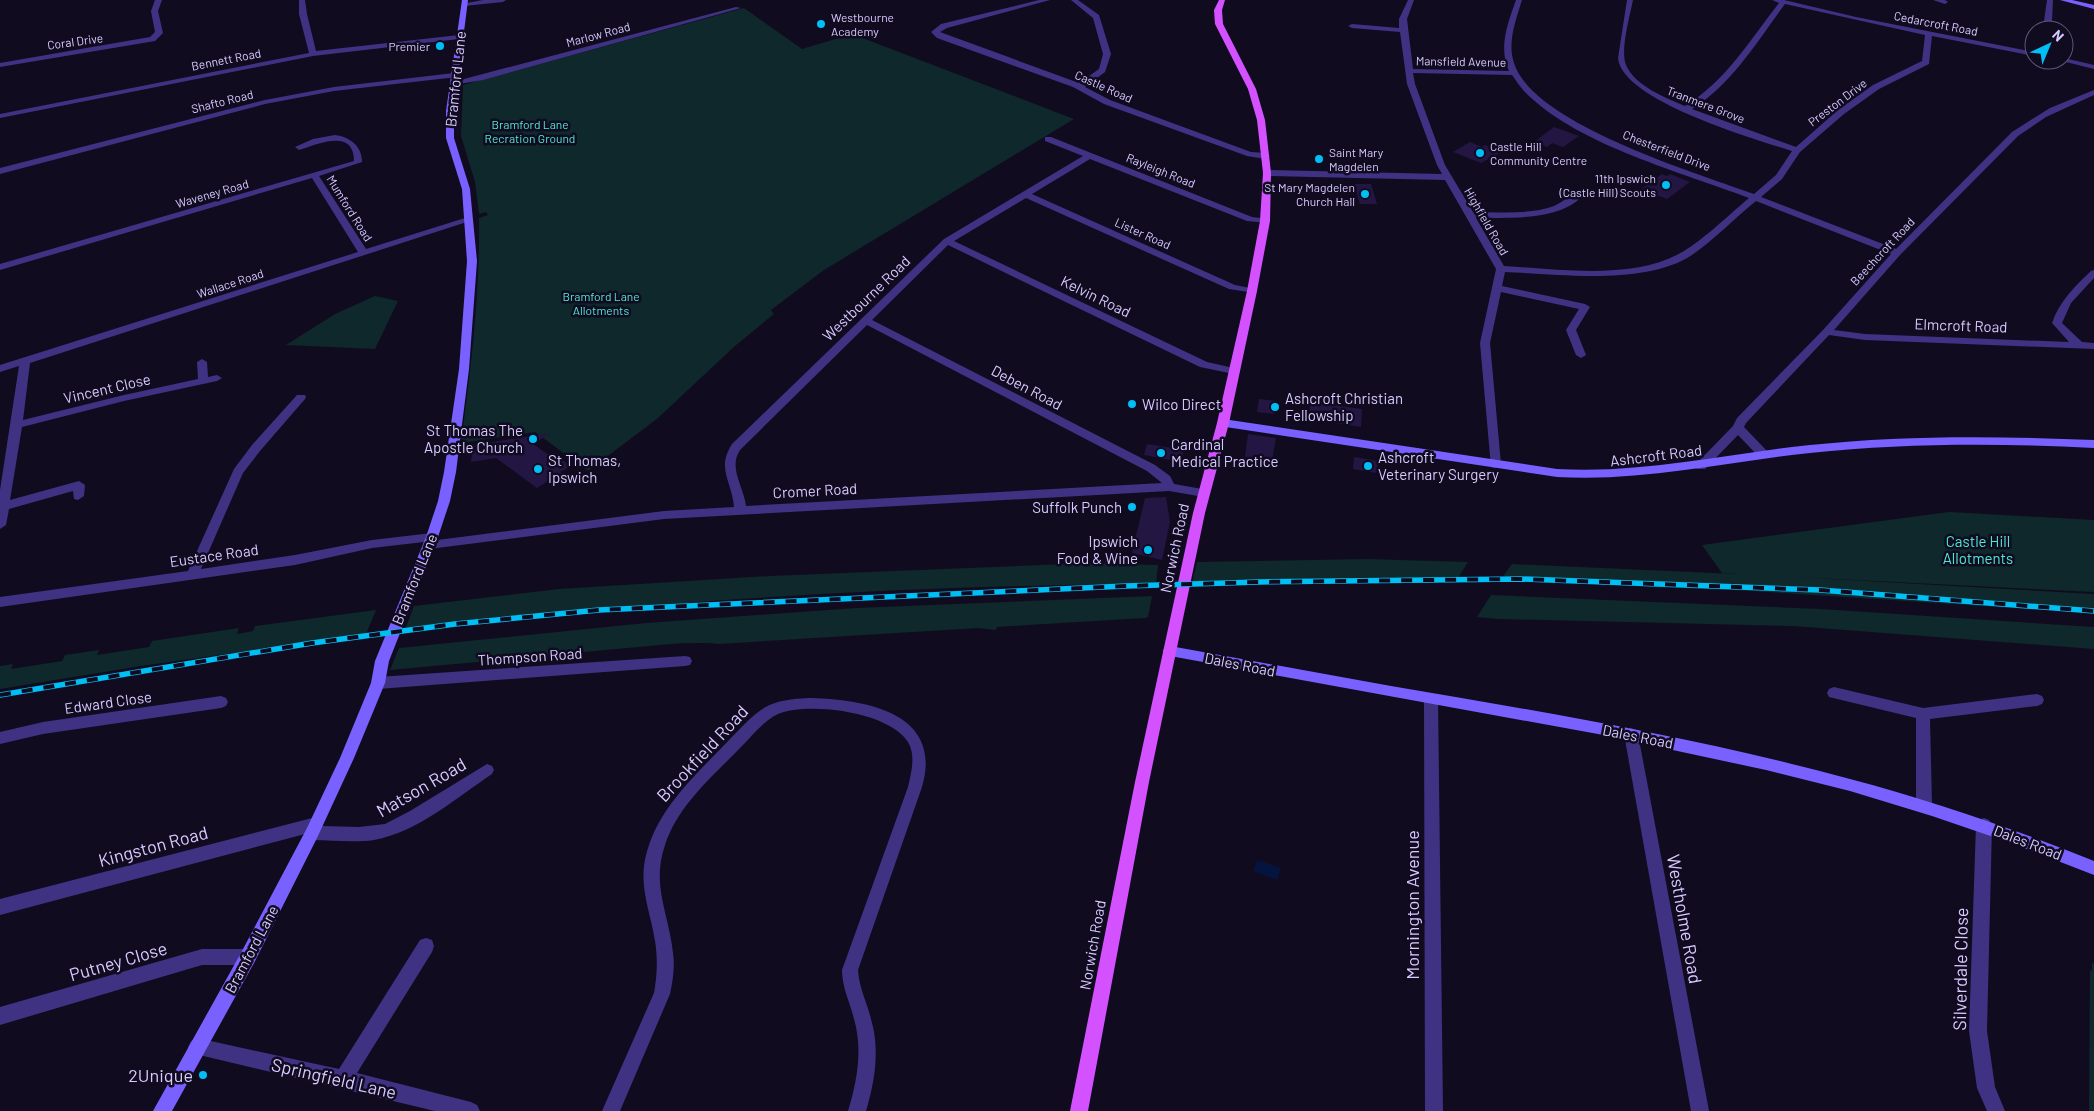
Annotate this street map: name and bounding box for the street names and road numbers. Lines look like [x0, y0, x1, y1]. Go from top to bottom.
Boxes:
street label: Cedarcroft Road [1893, 8, 1979, 38]
street label: Marlow Road [564, 19, 632, 49]
street label: Coral Drive [46, 30, 104, 52]
street label: Bramford Lane [441, 30, 469, 128]
street label: Bennett Road [190, 45, 262, 73]
street label: Mansfield Avenue [1416, 53, 1506, 69]
street label: Castle Road [1073, 67, 1135, 105]
street label: Preston Drive [1805, 75, 1869, 129]
street label: Tranmere Grove [1665, 83, 1747, 125]
street label: Shafto Road [189, 87, 255, 115]
street label: Chesterfield Drive [1621, 127, 1713, 173]
street label: Rayleigh Road [1125, 150, 1197, 190]
street label: Mumford Road [324, 172, 376, 244]
street label: Waveney Road [174, 176, 250, 210]
street label: Highfield Road [1462, 185, 1512, 257]
street label: Lister Road [1113, 214, 1173, 252]
street label: Beechcroft Road [1847, 214, 1917, 288]
street label: Westbourne Road [818, 252, 914, 344]
street label: Wallace Road [195, 266, 265, 300]
street label: Kelvin Road [1058, 271, 1134, 321]
street label: Elmcroft Road [1914, 314, 2008, 336]
street label: Deben Road [989, 361, 1065, 413]
street label: Vincent Close [62, 369, 152, 407]
street label: Ashcroft Road [1609, 440, 1703, 470]
street label: Cromer Road [772, 479, 858, 501]
street label: Norwich Road [1156, 502, 1192, 594]
street label: Bramford Lane [388, 531, 440, 627]
street label: Eustace Road [169, 540, 259, 570]
street label: Thompson Road [477, 643, 583, 669]
street label: Dales Road [1203, 648, 1277, 680]
street label: Edward Close [63, 687, 153, 717]
street label: Brookfield Road [652, 700, 752, 806]
street label: Dales Road [1601, 720, 1675, 752]
street label: Matson Road [372, 752, 470, 822]
street label: Kingston Road [96, 821, 210, 871]
street label: Dales Road [1991, 821, 2065, 863]
street label: Mornington Avenue [1401, 830, 1423, 980]
street label: Westholme Road [1663, 853, 1707, 985]
street label: Norwich Road [1075, 899, 1109, 991]
street label: Bramford Lane [220, 902, 282, 996]
street label: Silverdale Close [1948, 907, 1972, 1031]
street label: Putney Close [67, 937, 169, 985]
street label: Springfield Lane [269, 1053, 399, 1103]

